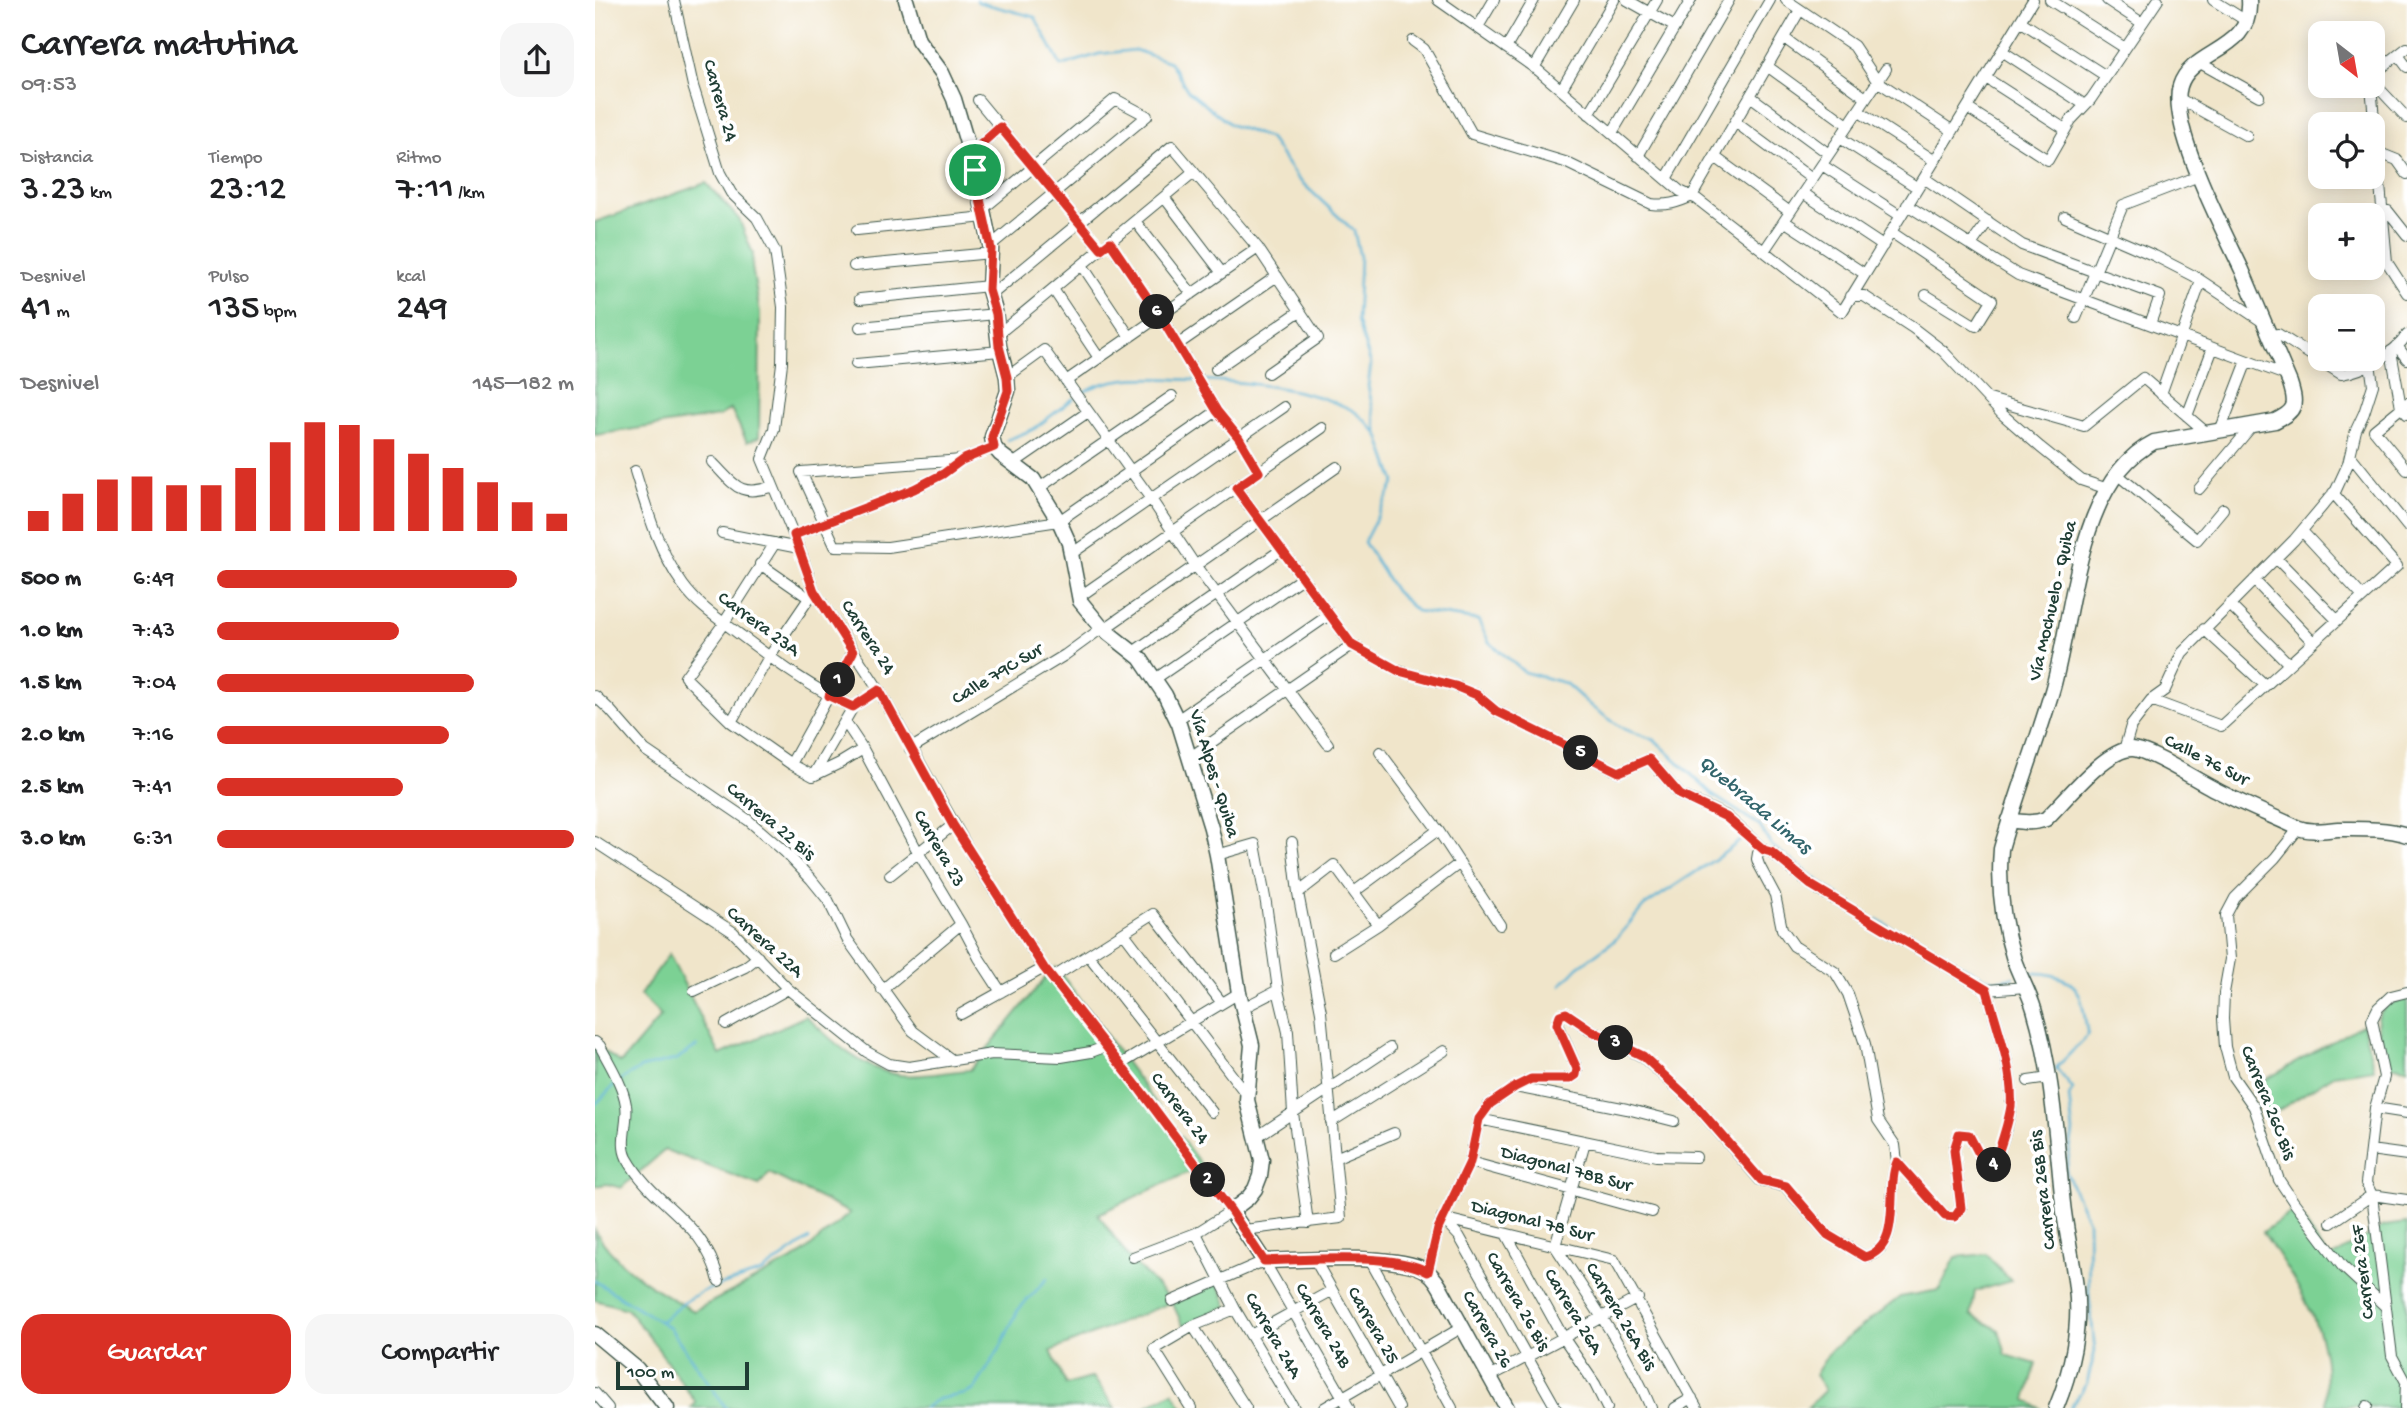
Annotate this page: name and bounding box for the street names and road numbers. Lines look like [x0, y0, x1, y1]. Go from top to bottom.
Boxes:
street label: Carrera 24 [696, 57, 742, 145]
street label: Vía Mochuelo - Quiba [2024, 517, 2084, 684]
street label: Carrera 23A [712, 587, 805, 664]
street label: Carrera 24 [834, 596, 900, 680]
street label: Calle 79C Sur [948, 638, 1050, 711]
street label: Vía Alpes - Quiba [1182, 706, 1244, 842]
street label: Calle 76 Sur [2160, 730, 2254, 793]
street label: Carrera 22 Bis [721, 778, 820, 867]
street label: Carrera 23 [907, 806, 969, 892]
street label: Carrera 22A [721, 902, 809, 985]
street label: Carrera 26C Bis [2234, 1043, 2301, 1164]
street label: Carrera 24 [1144, 1068, 1214, 1150]
street label: Carrera 26B Bis [2025, 1128, 2063, 1251]
street label: Diagonal 78B Sur [1496, 1141, 1636, 1199]
street label: Diagonal 78 Sur [1467, 1195, 1598, 1249]
street label: Carrera 26F [2347, 1222, 2381, 1320]
street label: Carrera 26 Bis [1480, 1249, 1554, 1355]
street label: Carrera 26A Bis [1579, 1259, 1662, 1376]
street label: Carrera 26A [1537, 1265, 1608, 1361]
street label: Carrera 24B [1289, 1280, 1356, 1374]
street label: Carrera 25 [1341, 1283, 1403, 1369]
street label: Carrera 26 [1455, 1287, 1517, 1373]
street label: Carrera 24A [1238, 1289, 1307, 1385]

